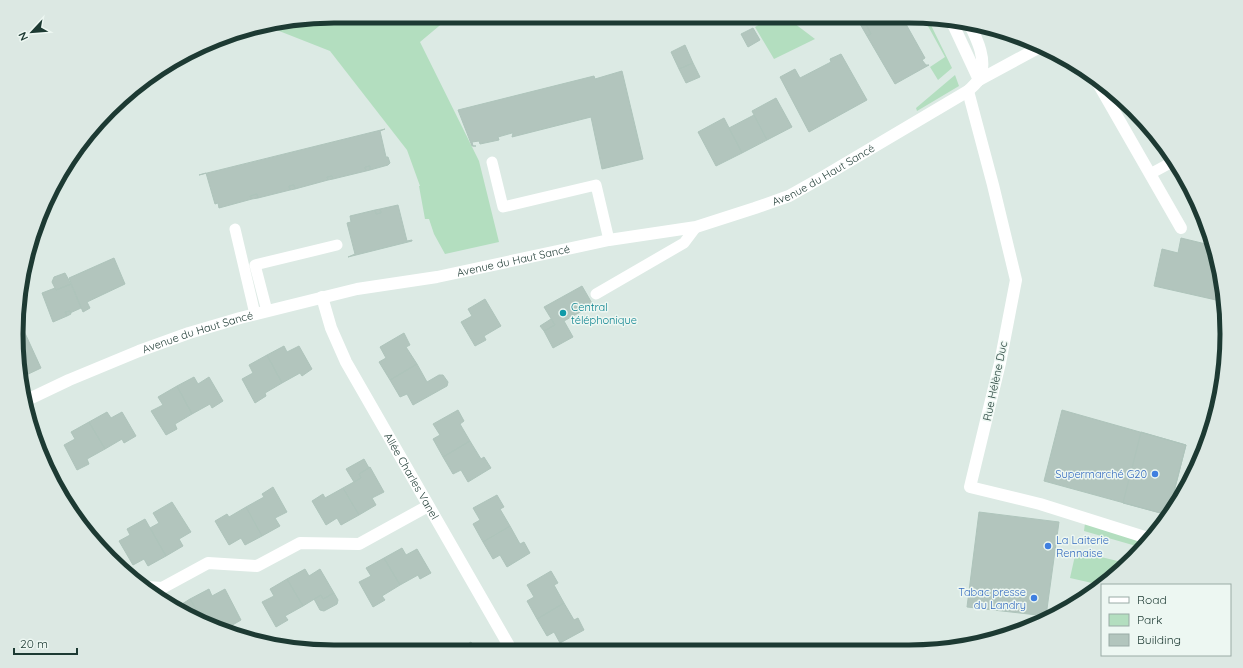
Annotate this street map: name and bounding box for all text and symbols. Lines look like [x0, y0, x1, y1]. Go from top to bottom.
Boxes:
north arrow [12, 12, 52, 52]
text: N [15, 30, 31, 43]
street label: Avenue du Haut Sancé [770, 141, 877, 208]
street label: Avenue du Haut Sancé [455, 242, 571, 280]
place label: Central téléphonique [571, 300, 637, 327]
street label: Avenue du Haut Sancé [140, 308, 254, 356]
marker: Central téléphonique [558, 308, 568, 318]
street label: Rue Hélène Duc [980, 340, 1010, 422]
street label: Allée Charles Vanel [381, 430, 442, 522]
place label: Supermarché G20 [1055, 467, 1147, 481]
marker: Supermarché G20 [1150, 469, 1160, 479]
place label: La Laiterie Rennaise [1056, 533, 1109, 560]
marker: La Laiterie Rennaise [1043, 541, 1053, 551]
legend [1101, 584, 1231, 656]
place label: Tabac presse du Landry [958, 585, 1026, 612]
text: Road [1137, 592, 1167, 607]
marker: Tabac presse du Landry [1029, 593, 1039, 603]
text: Park [1137, 612, 1162, 627]
scale bar [14, 630, 77, 656]
text: Building [1137, 632, 1181, 647]
text: 20 m [20, 636, 48, 651]

